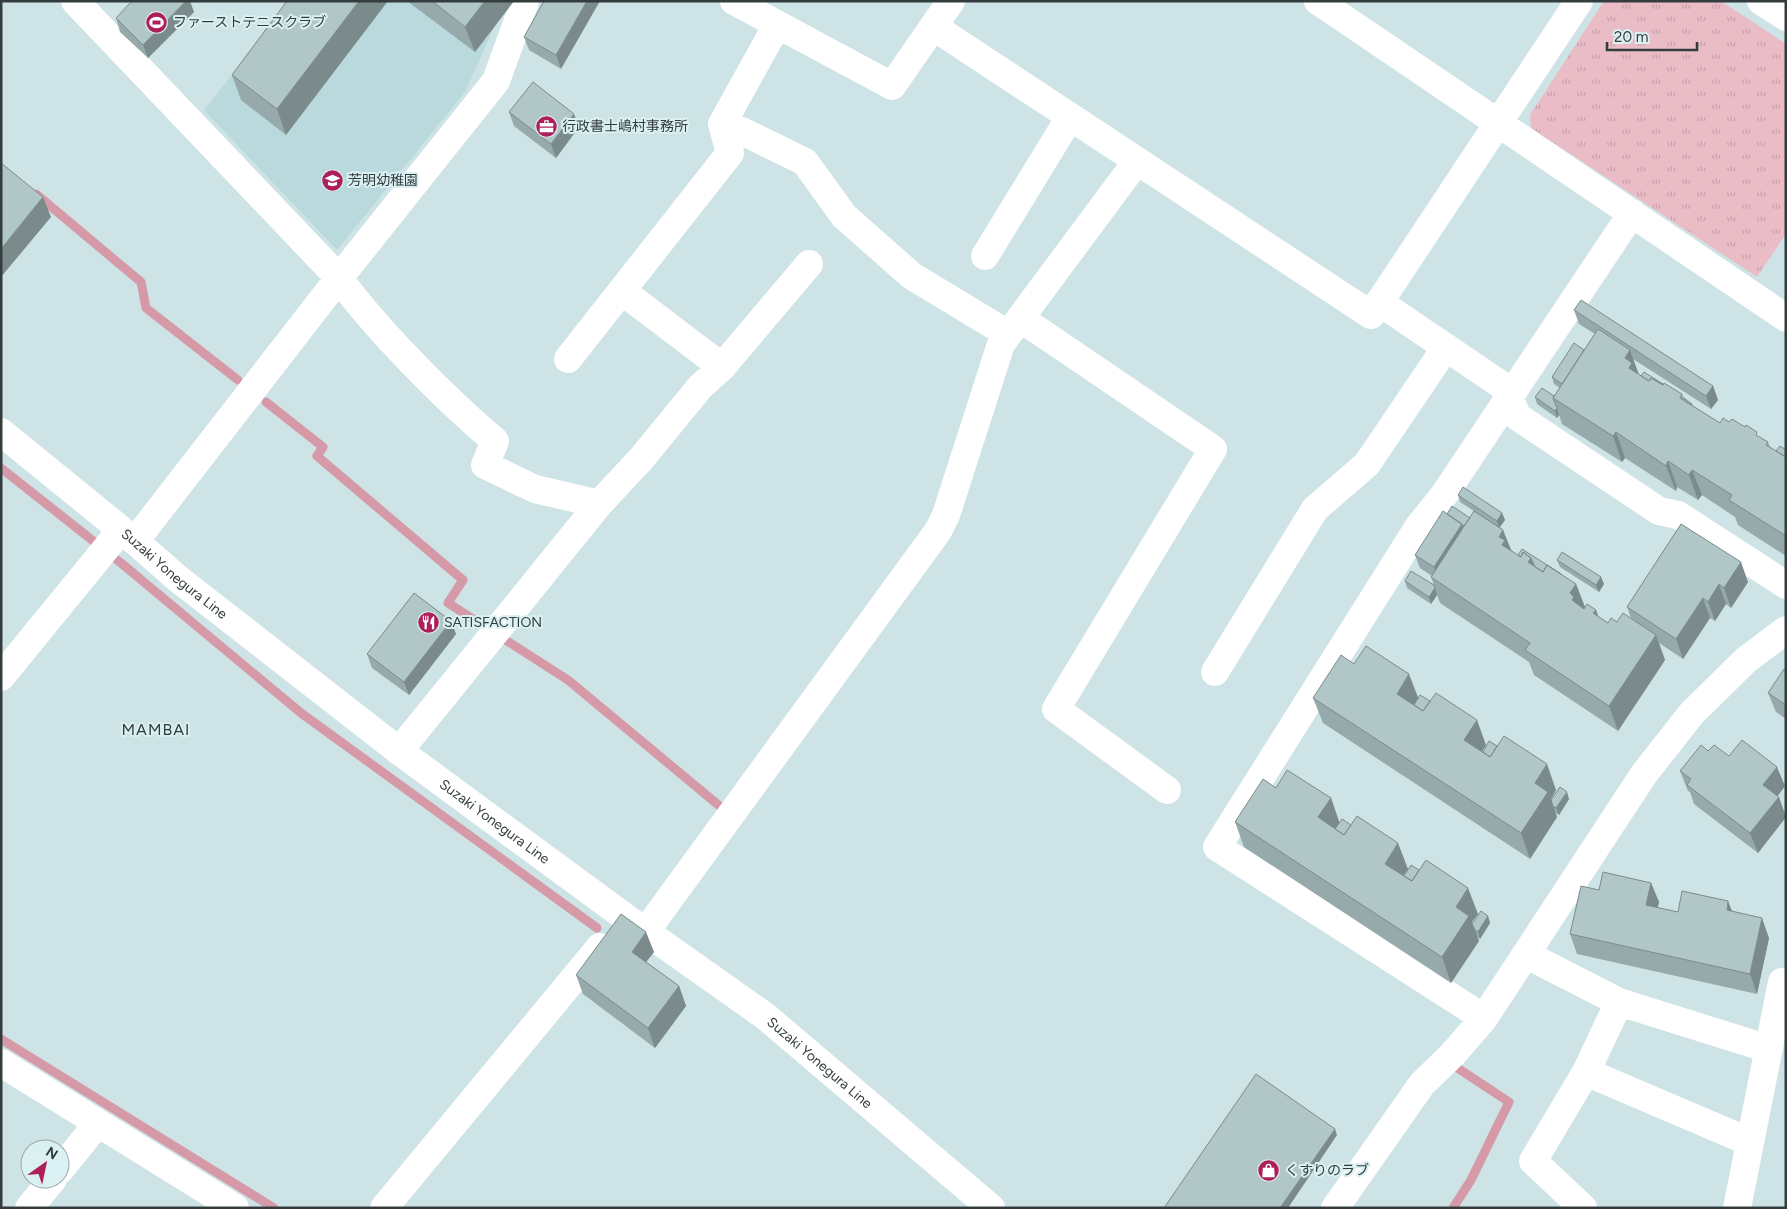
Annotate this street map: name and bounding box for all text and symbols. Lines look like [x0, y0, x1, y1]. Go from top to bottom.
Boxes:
sports icon: ファーストテニスクラブ [145, 10, 169, 34]
place label: ファーストテニスクラブ [173, 14, 326, 31]
scale bar [1607, 20, 1697, 52]
text: 20 m [1614, 28, 1648, 46]
office icon: 行政書士嶋村事務所 [534, 114, 558, 138]
place label: 行政書士嶋村事務所 [562, 118, 688, 135]
school or university icon: 芳明幼稚園 [320, 168, 344, 192]
place label: 芳明幼稚園 [348, 172, 418, 189]
street label: Suzaki Yonegura Line [118, 525, 231, 623]
restaurant icon: SATISFACTION [416, 610, 440, 634]
place label: SATISFACTION [444, 614, 542, 631]
district label: MAMBAI [122, 720, 190, 739]
street label: Suzaki Yonegura Line [436, 776, 553, 868]
street label: Suzaki Yonegura Line [764, 1014, 876, 1113]
north arrow [20, 1139, 70, 1189]
text: N [43, 1143, 61, 1164]
shop icon: くすりのラブ [1257, 1158, 1281, 1182]
place label: くすりのラブ [1285, 1162, 1369, 1179]

